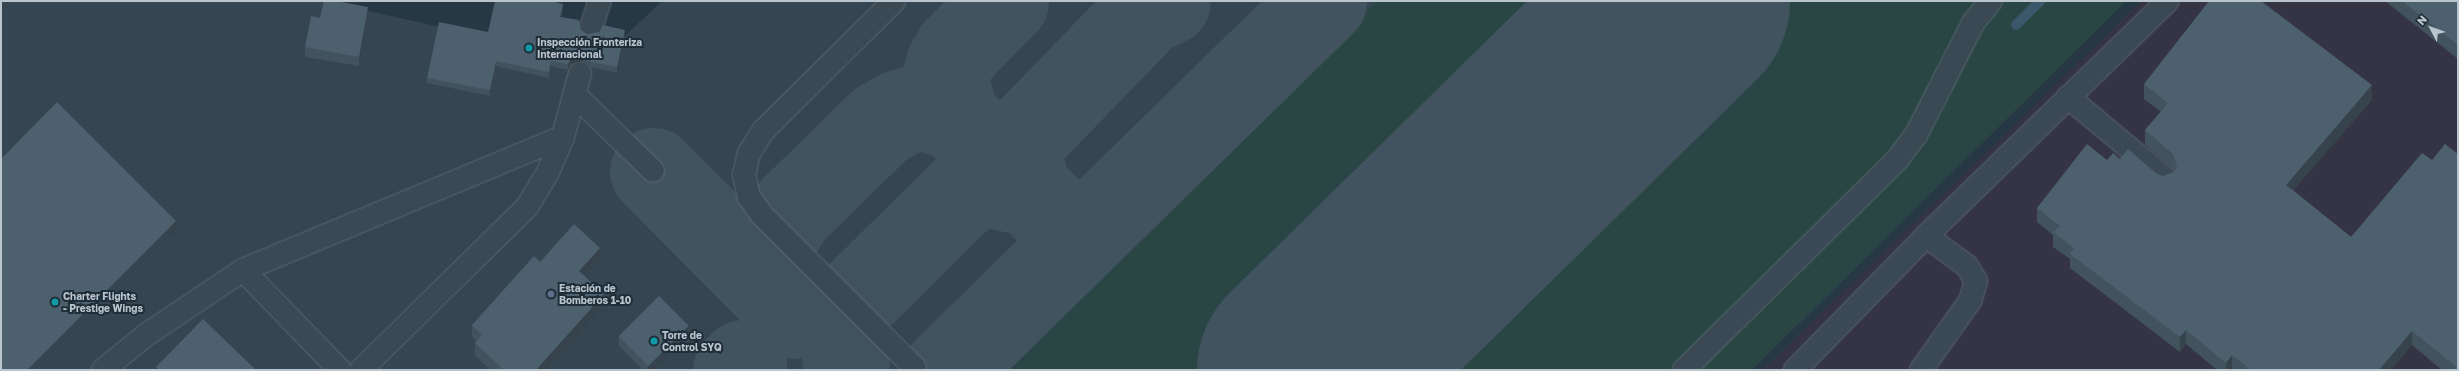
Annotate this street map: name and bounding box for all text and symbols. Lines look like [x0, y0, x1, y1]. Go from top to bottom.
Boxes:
north arrow [2411, 8, 2451, 48]
text: N [2414, 12, 2429, 27]
place label: Inspección Fronteriza Internacional [537, 36, 642, 60]
marker: Inspección Fronteriza Internacional [524, 43, 534, 53]
place label: Estación de Bomberos 1-10 [559, 282, 631, 306]
marker: Estación de Bomberos 1-10 [546, 289, 556, 299]
place label: Charter Flights - Prestige Wings [63, 290, 143, 314]
marker: Charter Flights - Prestige Wings [50, 297, 60, 307]
place label: Torre de Control SYQ [662, 329, 722, 352]
marker: Torre de Control SYQ [649, 336, 659, 346]

